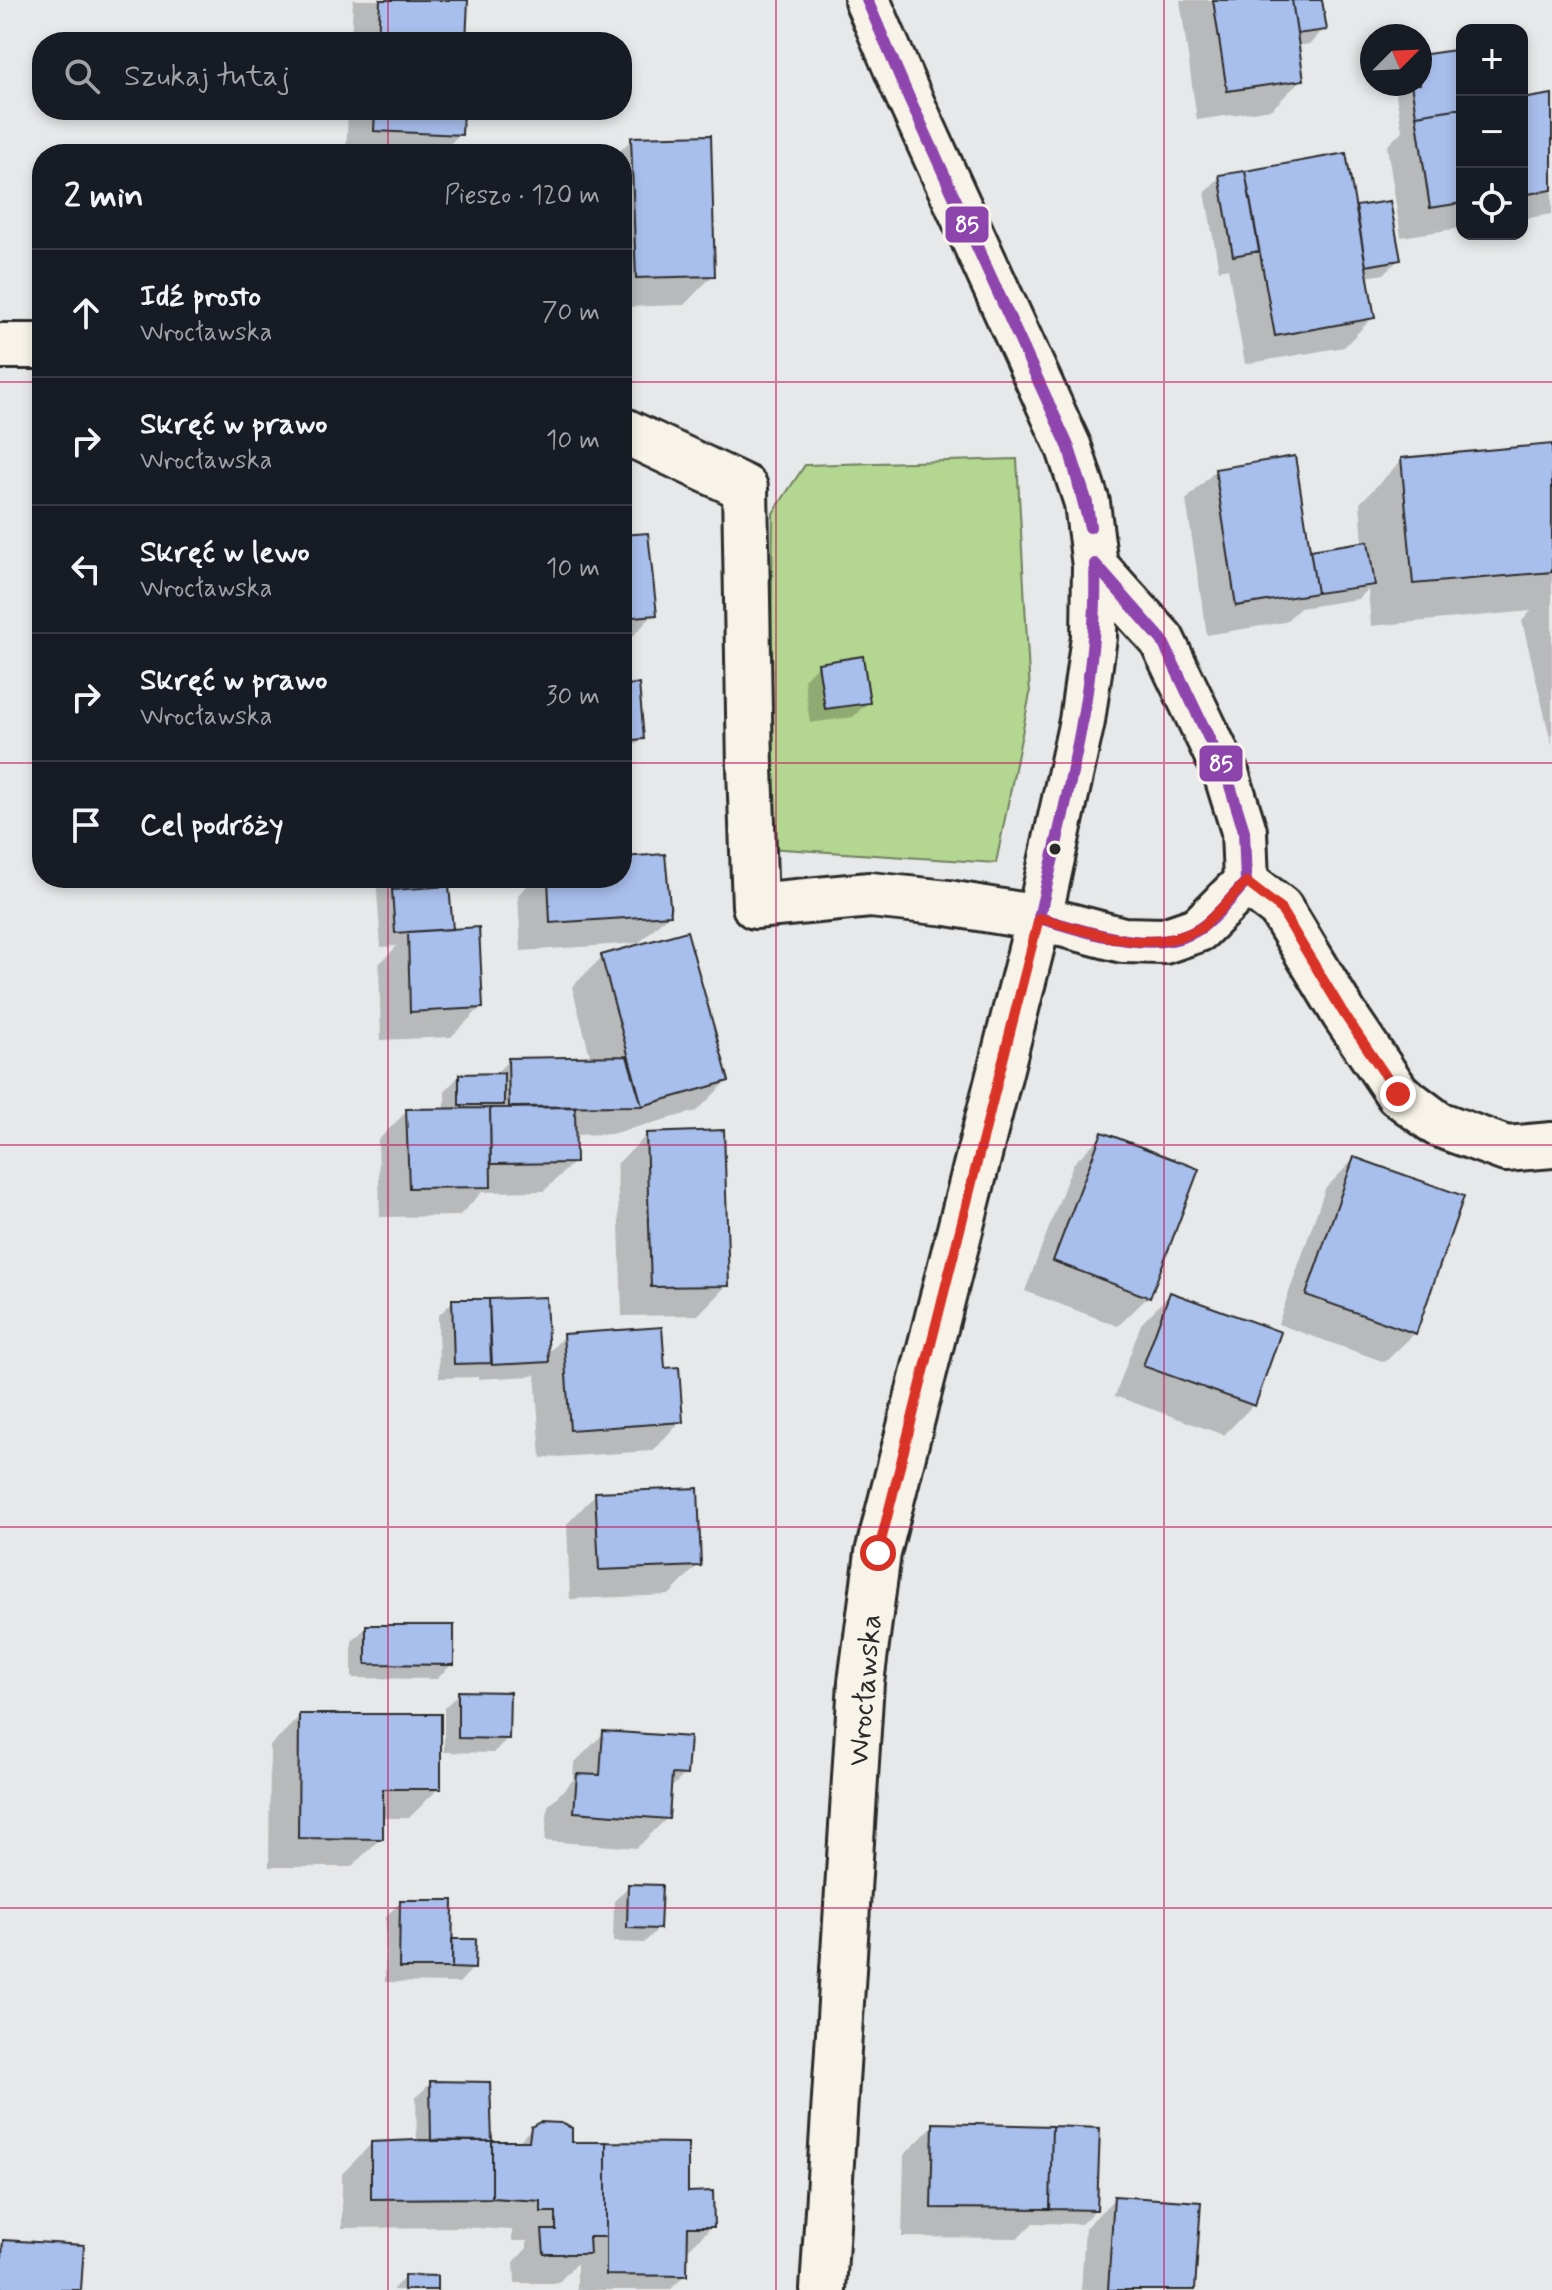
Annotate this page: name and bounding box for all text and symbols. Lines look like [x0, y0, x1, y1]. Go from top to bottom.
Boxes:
north arrow [1360, 24, 1432, 96]
map controls [1456, 24, 1528, 240]
button: + [1456, 24, 1528, 96]
search box [32, 32, 632, 120]
icon: search [60, 54, 104, 98]
text: Szukaj tutaj [124, 57, 290, 96]
button: − [1456, 96, 1528, 168]
button: locate [1456, 168, 1528, 240]
text: 2 min [64, 174, 144, 219]
text: Pieszo · 120 m [444, 179, 600, 213]
line badge: 85 [944, 205, 990, 244]
text: 85 [955, 212, 979, 240]
text: Idź prosto [140, 277, 261, 316]
icon: ahead [64, 291, 108, 335]
text: 70 m [542, 296, 600, 330]
text: Wrocławska [140, 316, 272, 350]
text: Skręć w prawo [140, 405, 327, 444]
icon: right [64, 419, 108, 463]
text: 10 m [546, 424, 600, 458]
text: Wrocławska [140, 444, 272, 478]
text: Skręć w lewo [140, 533, 310, 572]
icon: left [64, 547, 108, 591]
text: 10 m [546, 552, 600, 586]
text: Wrocławska [140, 572, 272, 606]
text: Skręć w prawo [140, 661, 327, 700]
icon: right [64, 675, 108, 719]
text: 30 m [546, 680, 600, 714]
text: Wrocławska [140, 700, 272, 734]
line badge: 85 [1198, 744, 1244, 783]
text: 85 [1209, 751, 1233, 779]
icon: arrive [64, 803, 108, 847]
text: Cel podróży [140, 806, 284, 845]
unlabelled marker [1047, 841, 1063, 857]
route end [1380, 1076, 1416, 1112]
route start [860, 1535, 896, 1571]
street label: Wrocławska [839, 1612, 892, 1768]

